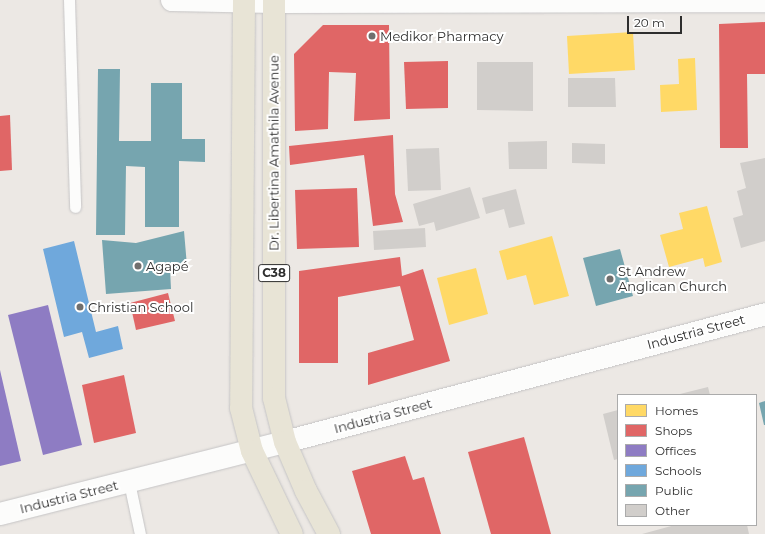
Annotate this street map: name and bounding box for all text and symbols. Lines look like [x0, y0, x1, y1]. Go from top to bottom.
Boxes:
scale bar [629, 8, 684, 34]
text: 20 m [634, 15, 665, 30]
place label: Medikor Pharmacy [380, 28, 504, 44]
marker: Medikor Pharmacy [367, 31, 377, 41]
street label: Dr. Libertina Amathila Avenue [266, 55, 282, 251]
place label: Agapé [146, 258, 188, 274]
marker: Agapé [133, 261, 143, 271]
road number: C38 [258, 263, 290, 283]
place label: St Andrew Anglican Church [618, 264, 727, 295]
marker: St Andrew Anglican Church [605, 274, 615, 284]
place label: Christian School [88, 299, 193, 315]
marker: Christian School [75, 302, 85, 312]
street label: Industria Street [645, 311, 747, 353]
legend [617, 394, 757, 526]
street label: Industria Street [332, 395, 434, 437]
text: Homes [655, 403, 698, 418]
text: Shops [655, 423, 692, 438]
text: Offices [655, 443, 696, 458]
text: Schools [655, 463, 701, 478]
street label: Industria Street [18, 477, 120, 517]
text: Public [655, 483, 693, 498]
text: Other [655, 503, 690, 518]

